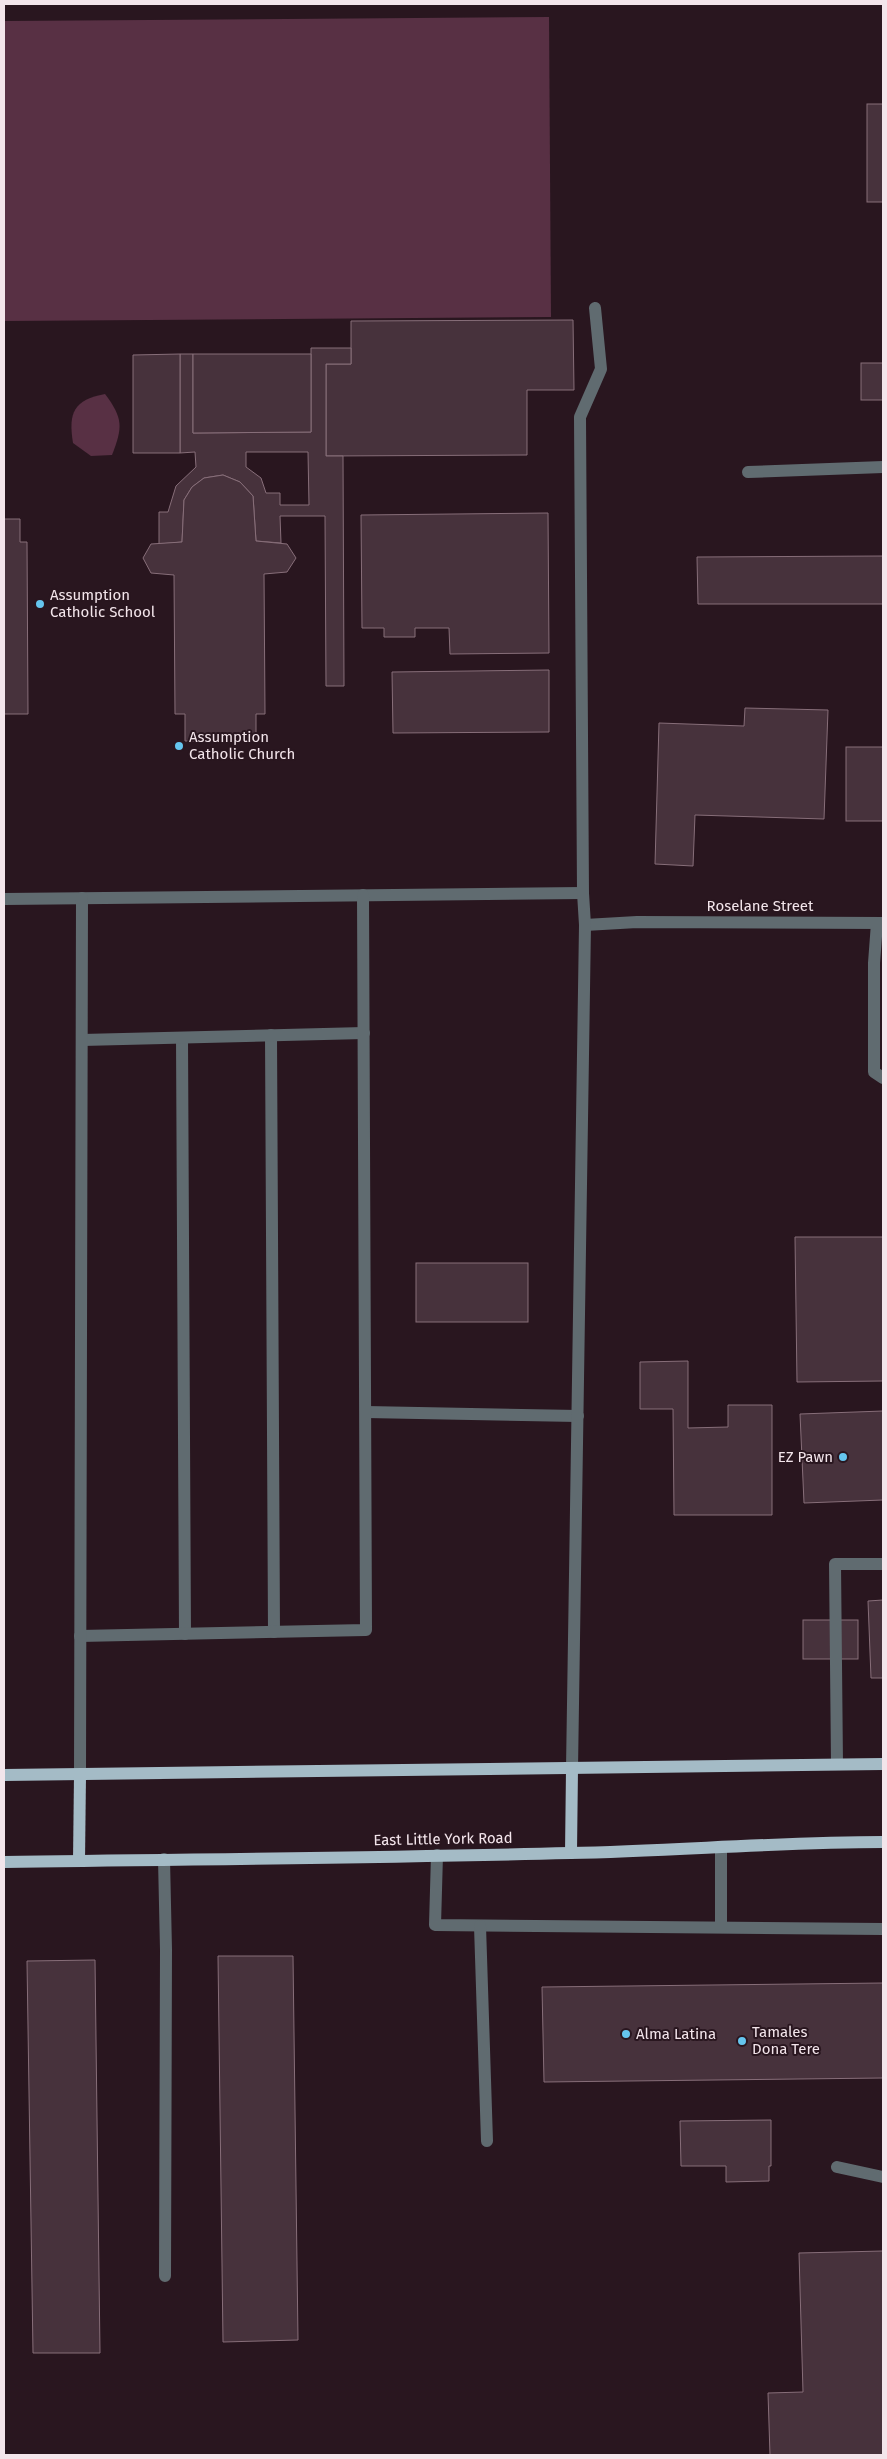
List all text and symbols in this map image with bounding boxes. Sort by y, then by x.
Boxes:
place label: Assumption Catholic School [50,586,156,621]
marker: Assumption Catholic School [34,598,46,610]
place label: Assumption Catholic Church [189,728,295,763]
marker: Assumption Catholic Church [173,740,185,752]
street label: Roselane Street [707,897,814,915]
place label: EZ Pawn [778,1448,833,1466]
marker: EZ Pawn [837,1451,849,1463]
street label: East Little York Road [373,1829,513,1849]
place label: Tamales Dona Tere [752,2023,820,2058]
place label: Alma Latina [636,2025,716,2043]
marker: Alma Latina [620,2028,632,2040]
marker: Tamales Dona Tere [736,2035,748,2047]

